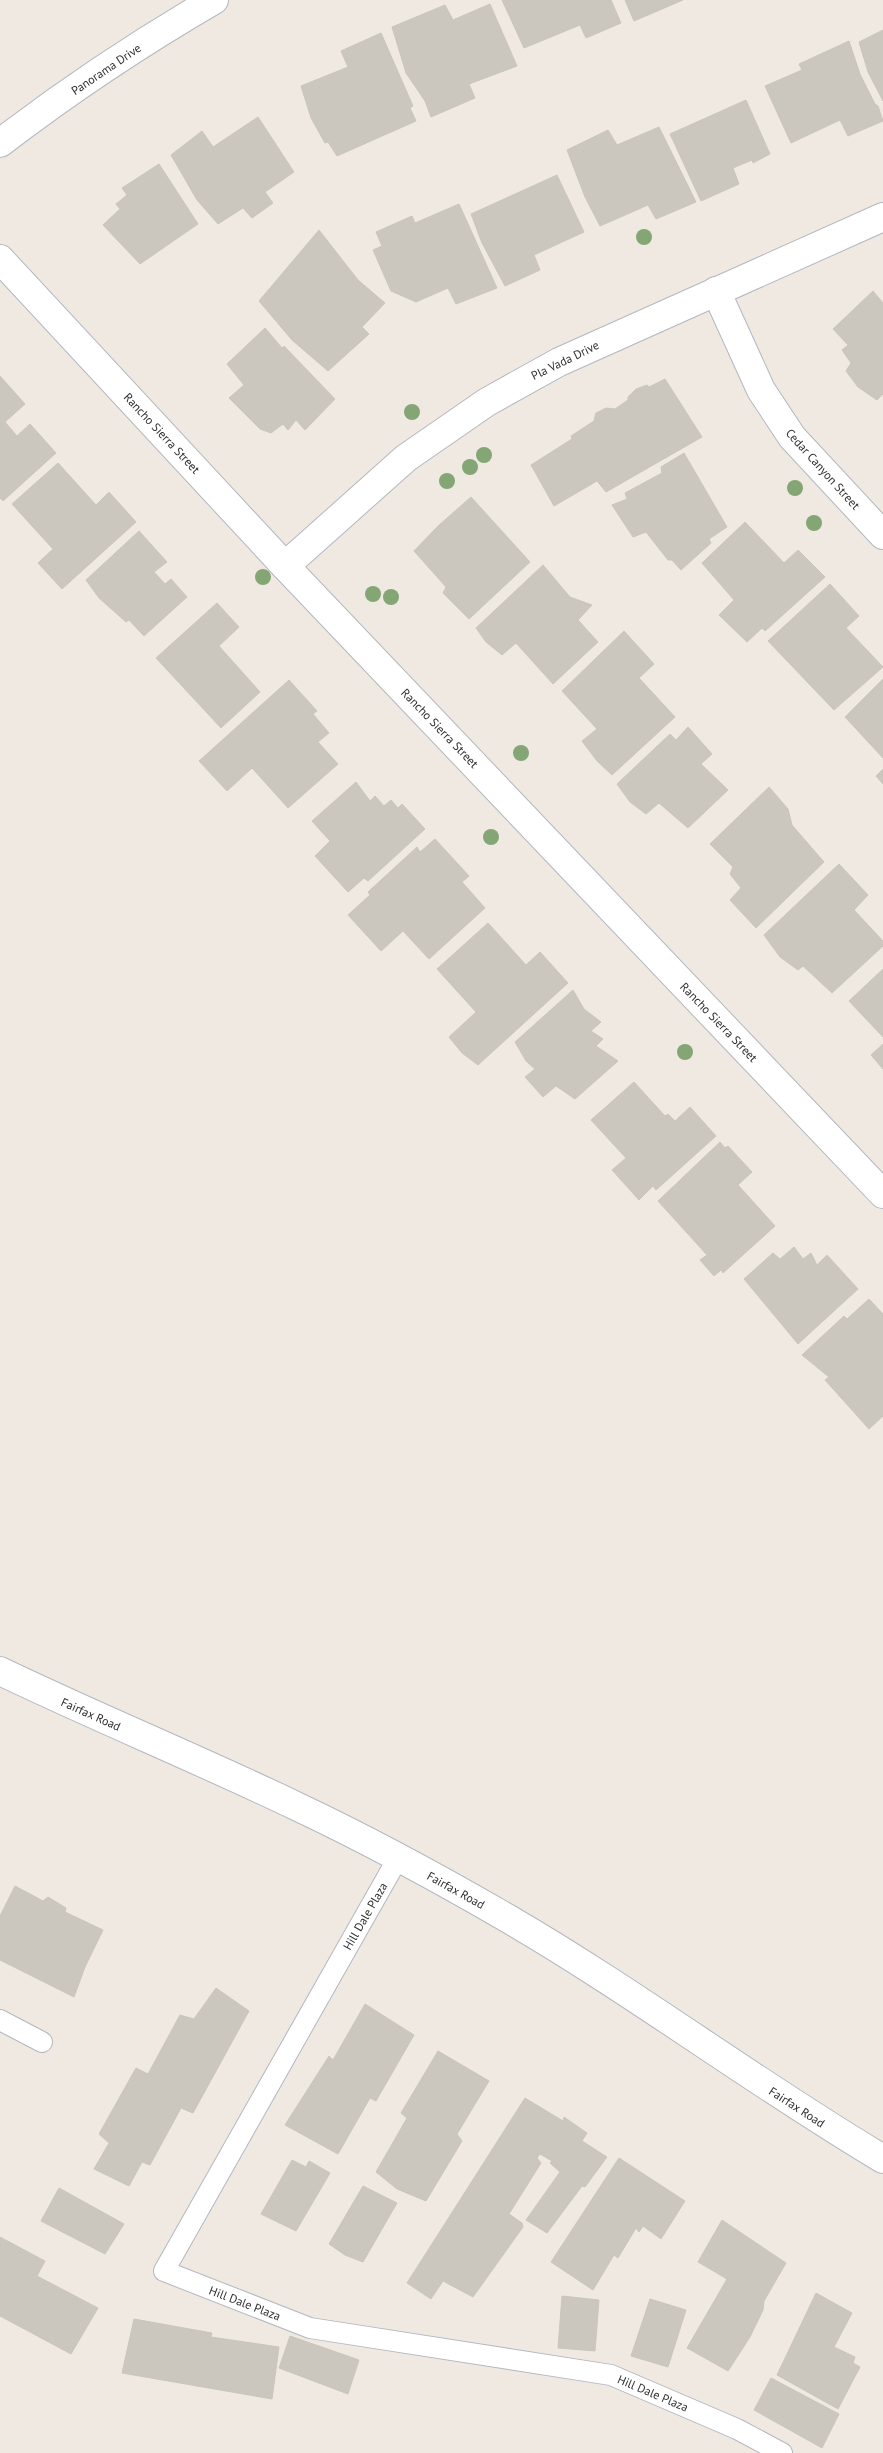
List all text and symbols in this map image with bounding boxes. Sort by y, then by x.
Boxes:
street label: Panorama Drive [68,40,144,98]
street label: Pla Vada Drive [529,337,601,383]
street label: Rancho Sierra Street [121,390,203,476]
street label: Cedar Canyon Street [783,425,863,513]
street label: Rancho Sierra Street [398,685,482,771]
street label: Rancho Sierra Street [677,979,761,1065]
street label: Fairfax Road [59,1694,123,1734]
street label: Fairfax Road [425,1868,487,1912]
street label: Hill Dale Plaza [340,1879,390,1952]
street label: Fairfax Road [766,2083,828,2131]
street label: Hill Dale Plaza [207,2282,283,2324]
street label: Hill Dale Plaza [615,2371,691,2415]

